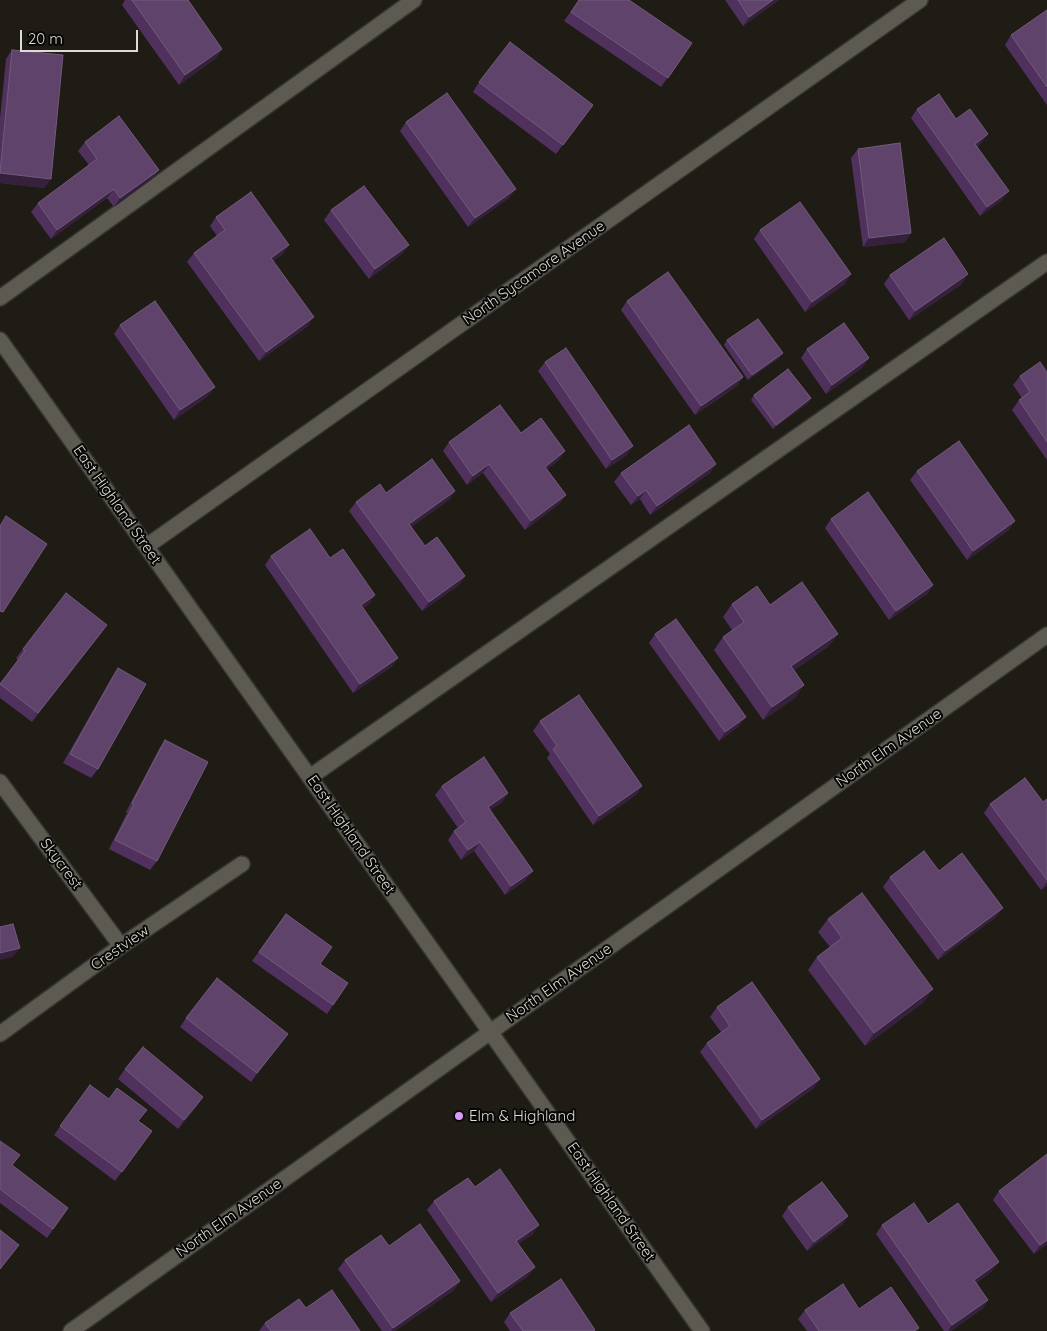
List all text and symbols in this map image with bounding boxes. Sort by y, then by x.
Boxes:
scale bar [22,20,140,52]
text: 20 m [28,29,63,48]
street label: North Sycamore Avenue [460,217,608,329]
street label: East Highland Street [69,442,165,568]
street label: North Elm Avenue [833,705,945,791]
street label: East Highland Street [303,772,399,898]
street label: Skycrest [36,835,86,893]
street label: Crestview [88,921,152,975]
street label: North Elm Avenue [503,940,615,1026]
place label: Elm & Highland [469,1107,575,1125]
marker: Elm & Highland [453,1110,465,1122]
street label: East Highland Street [563,1139,659,1265]
street label: North Elm Avenue [173,1175,285,1261]

